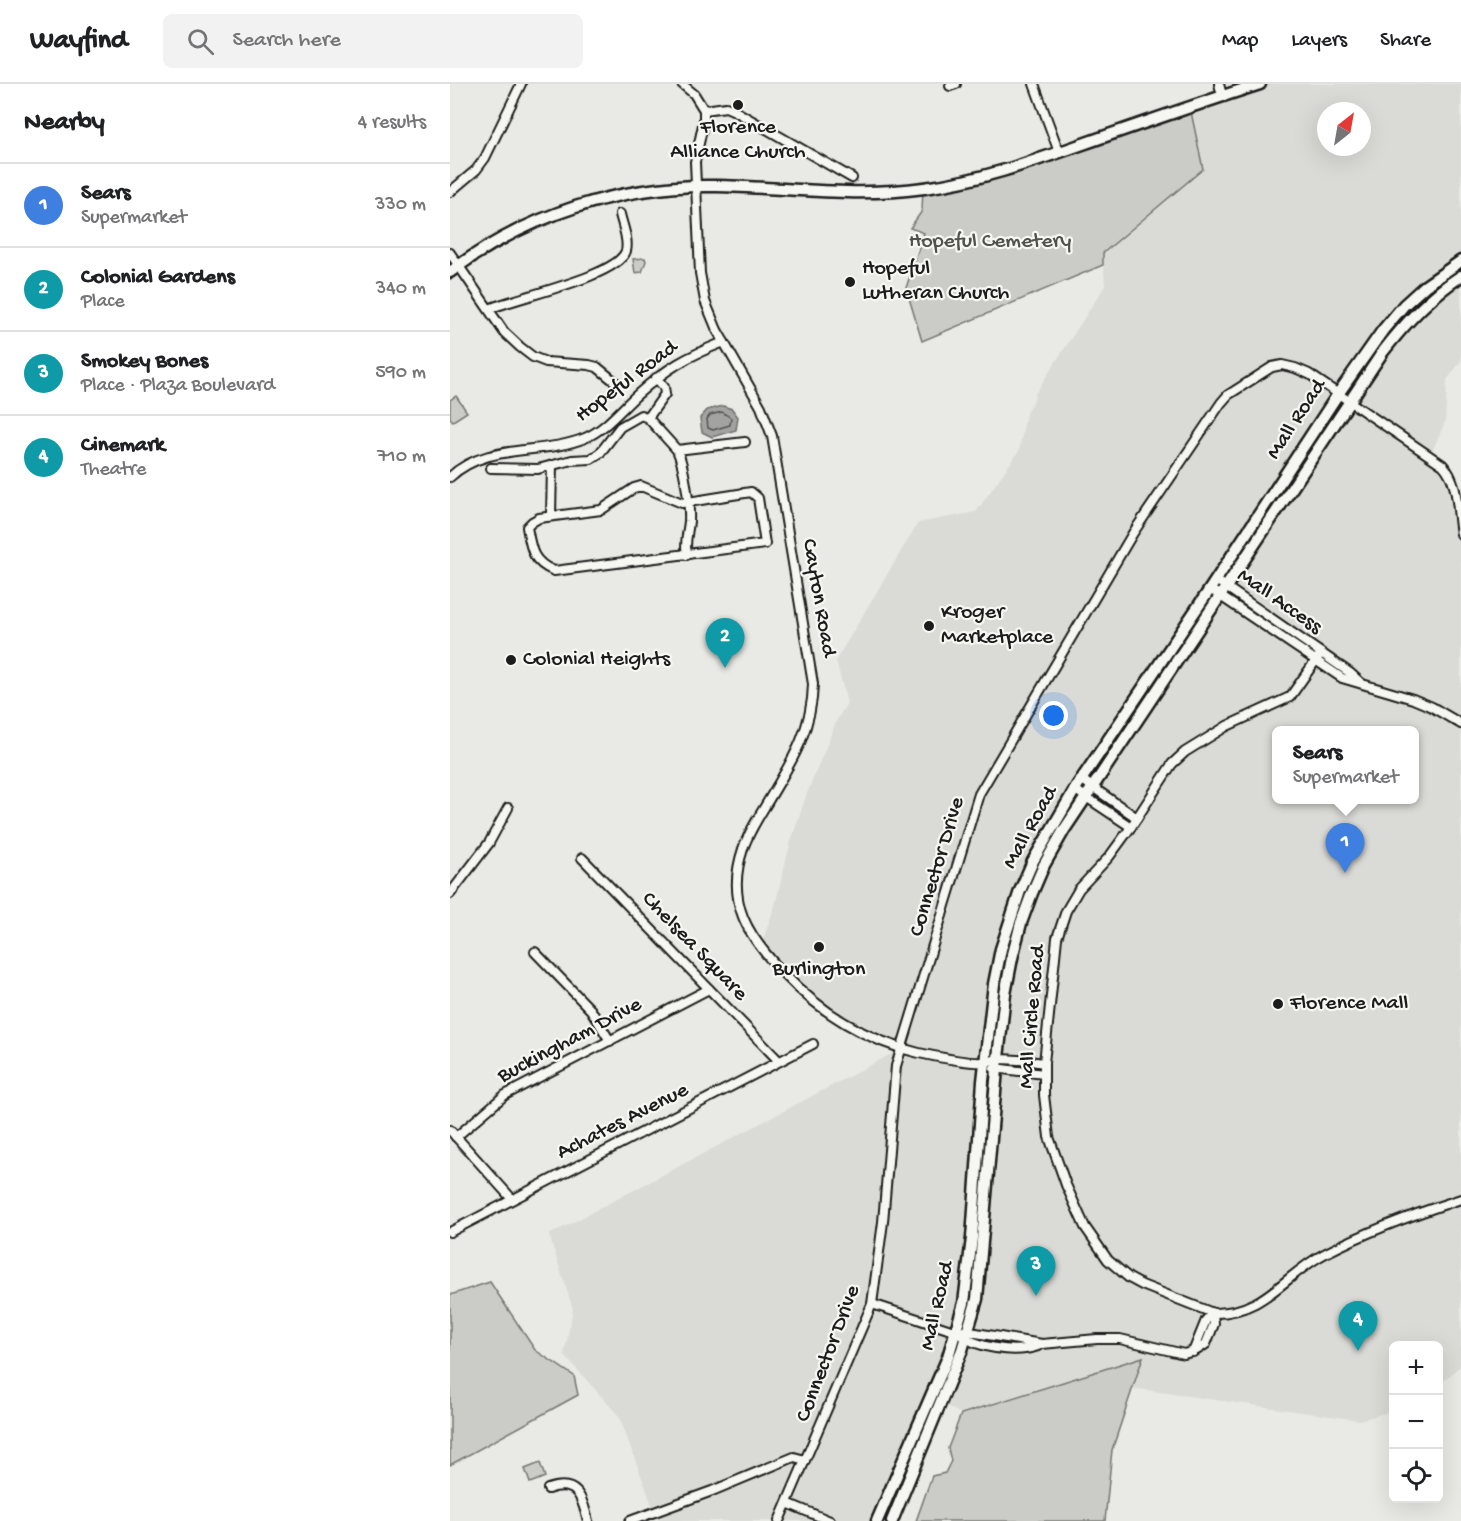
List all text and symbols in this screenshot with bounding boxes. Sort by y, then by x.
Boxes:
search box [163,14,583,68]
text: Wayfind [30,25,127,58]
icon: search [184,25,217,58]
text: Search here [232,28,341,54]
text: Map [1222,29,1258,54]
text: Layers [1291,29,1347,54]
text: Share [1380,29,1431,54]
marker: Florence Alliance Church [731,98,745,112]
north arrow [1317,102,1371,156]
text: Nearby [24,108,105,139]
text: 4 results [358,112,426,135]
place label: Florence Alliance Church [670,115,806,166]
text: Sears [81,181,131,207]
text: 1 [39,194,48,217]
text: 330 m [375,194,426,217]
text: Supermarket [81,207,187,230]
park label: Hopeful Cemetery [909,229,1071,255]
place label: Hopeful Lutheran Church [862,256,1010,307]
text: Colonial Gardens [81,265,235,291]
marker: Hopeful Lutheran Church [843,275,857,289]
text: 2 [39,278,48,301]
text: 340 m [376,278,426,301]
text: Place [81,291,125,314]
street label: Hopeful Road [571,334,685,429]
text: Smokey Bones [81,349,208,375]
text: 3 [38,362,49,385]
text: 590 m [375,362,426,385]
street label: Mall Road [1261,373,1334,465]
text: Place · Plaza Boulevard [81,375,275,398]
text: Cinemark [81,433,165,459]
text: 4 [39,446,48,469]
text: 710 m [377,446,426,469]
text: Theatre [81,459,146,482]
street label: Cayton Road [795,537,842,661]
street label: Mall Access [1231,563,1327,641]
place label: Kroger Marketplace [941,600,1054,651]
pin: 2 [706,618,744,668]
marker: Kroger Marketplace [922,619,936,633]
place label: Colonial Heights [523,647,671,673]
marker: Colonial Heights [504,653,518,667]
your location [1039,701,1068,730]
popup [1272,726,1419,804]
text: Sears [1293,741,1342,767]
text: Supermarket [1293,767,1398,790]
street label: Mall Road [998,780,1065,874]
street label: Connector Drive [904,794,972,940]
pin: 1 [1326,824,1364,873]
street label: Chelsea Square [635,887,753,1008]
marker: Burlington [812,940,826,954]
street label: Mall Circle Road [1014,942,1052,1090]
place label: Burlington [772,957,866,983]
place label: Florence Mall [1289,991,1408,1017]
street label: Buckingham Drive [493,992,647,1090]
marker: Florence Mall [1271,997,1285,1011]
street label: Achates Avenue [553,1077,694,1166]
pin: 3 [1016,1246,1056,1296]
street label: Mall Road [915,1257,961,1353]
street label: Connector Drive [791,1281,867,1426]
pin: 4 [1338,1302,1378,1351]
map controls [1389,1341,1443,1503]
button: + [1389,1341,1443,1395]
button: − [1389,1395,1443,1449]
button: locate [1389,1449,1443,1503]

